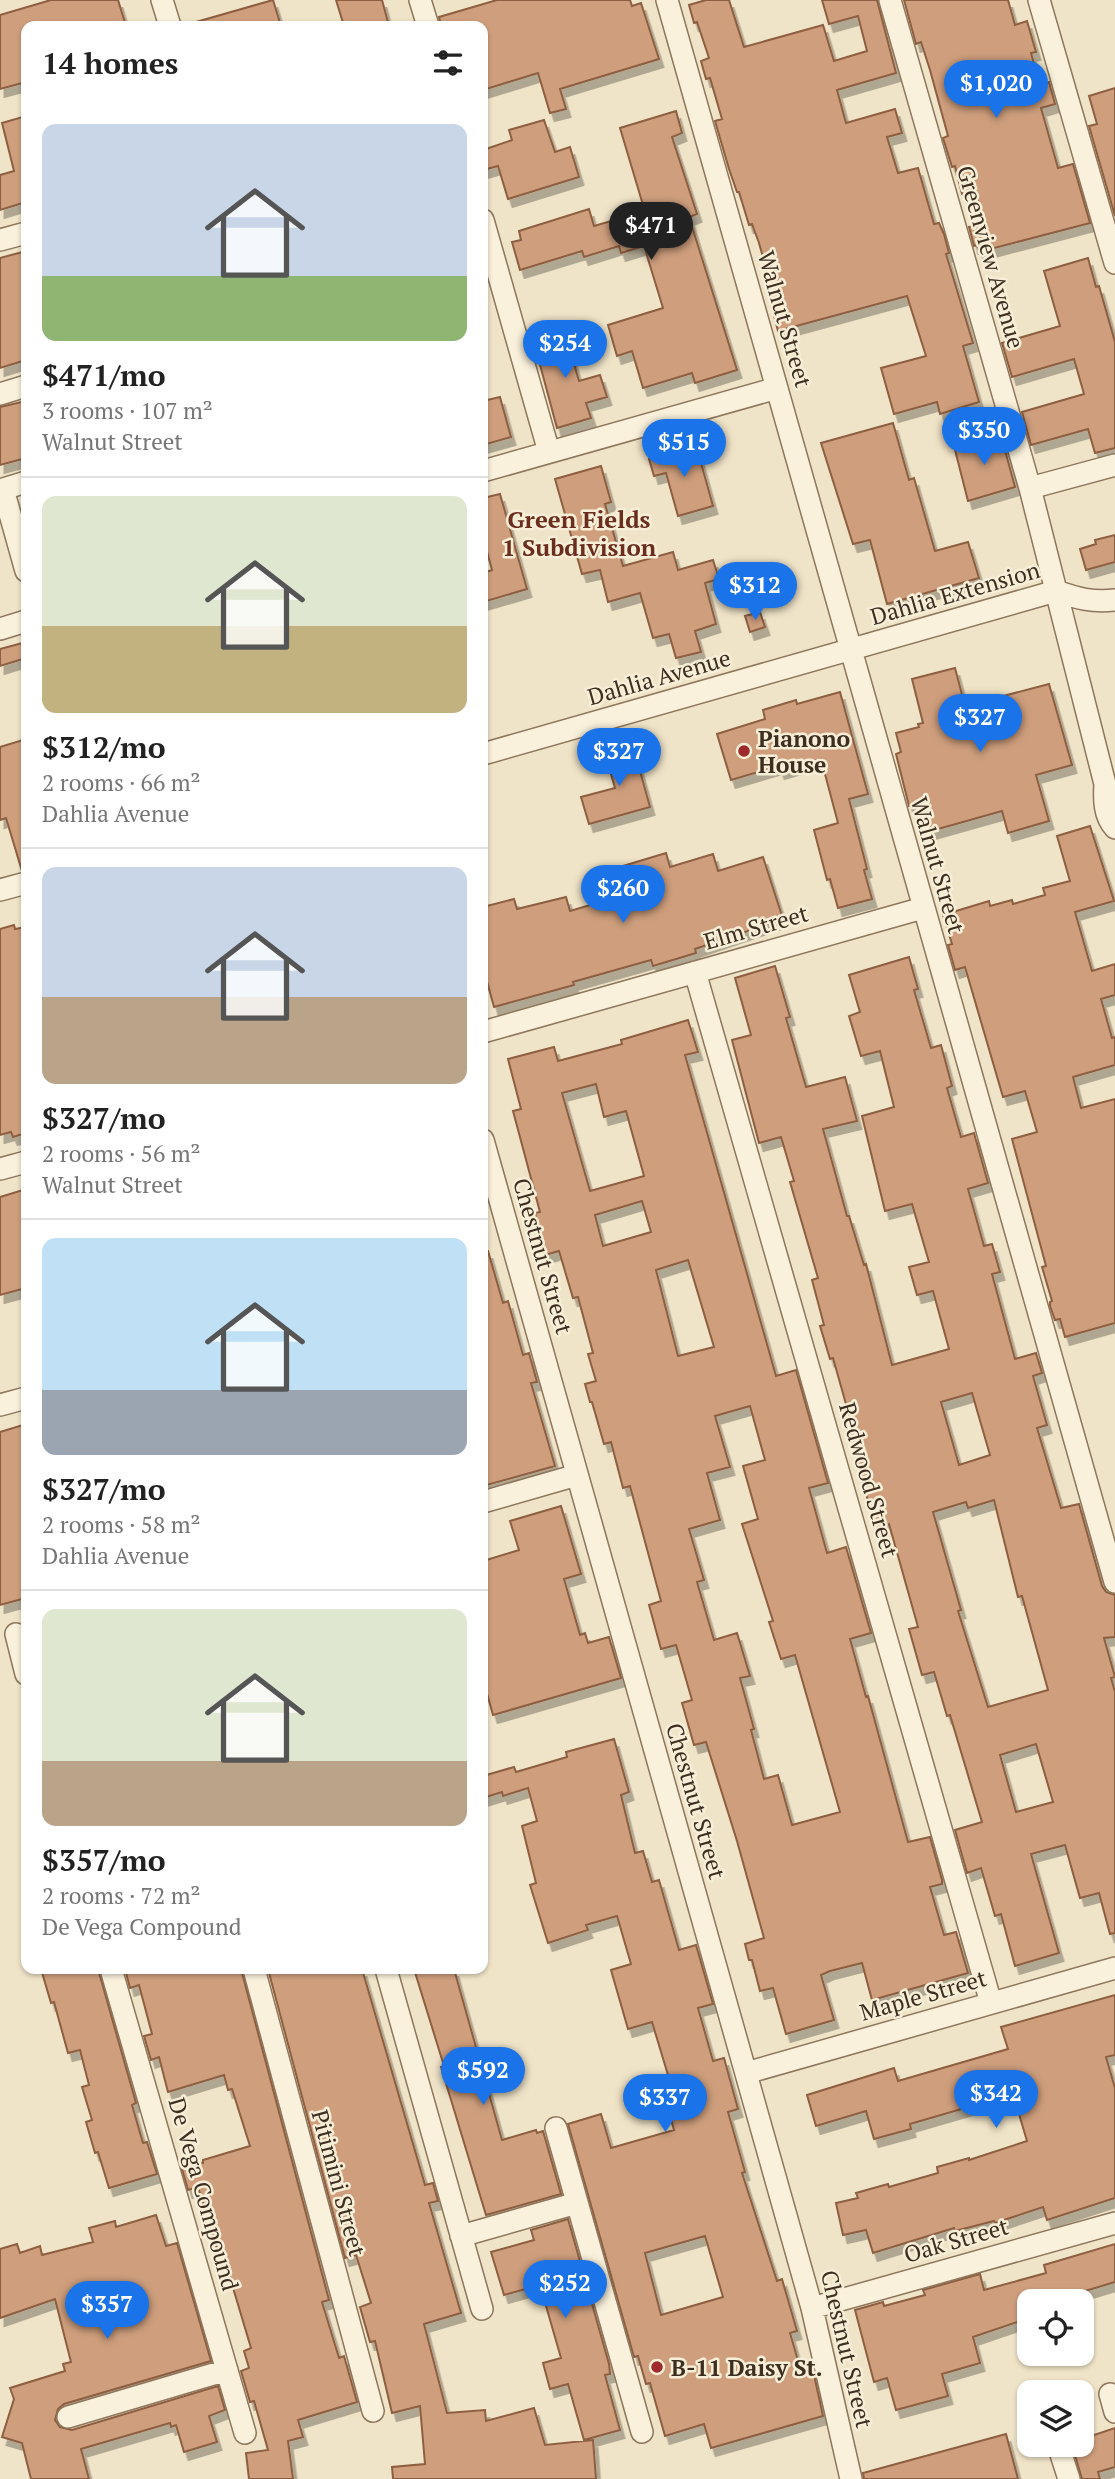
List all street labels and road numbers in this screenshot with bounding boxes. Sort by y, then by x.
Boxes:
street label: Greenview Avenue [950,162,1032,352]
street label: Walnut Street [751,247,819,391]
street label: Dahlia Extension [867,554,1044,632]
street label: Dahlia Avenue [584,642,734,712]
street label: Walnut Street [904,793,972,937]
street label: Elm Street [700,897,812,957]
street label: Chestnut Street [506,1174,580,1338]
street label: Redwood Street [832,1399,906,1562]
street label: Chestnut Street [659,1719,733,1883]
street label: Maple Street [856,1962,990,2028]
street label: De Vega Compound [162,2094,246,2294]
street label: Pitimini Street [305,2106,374,2260]
street label: Oak Street [900,2210,1012,2270]
street label: Chestnut Street [814,2267,880,2431]

